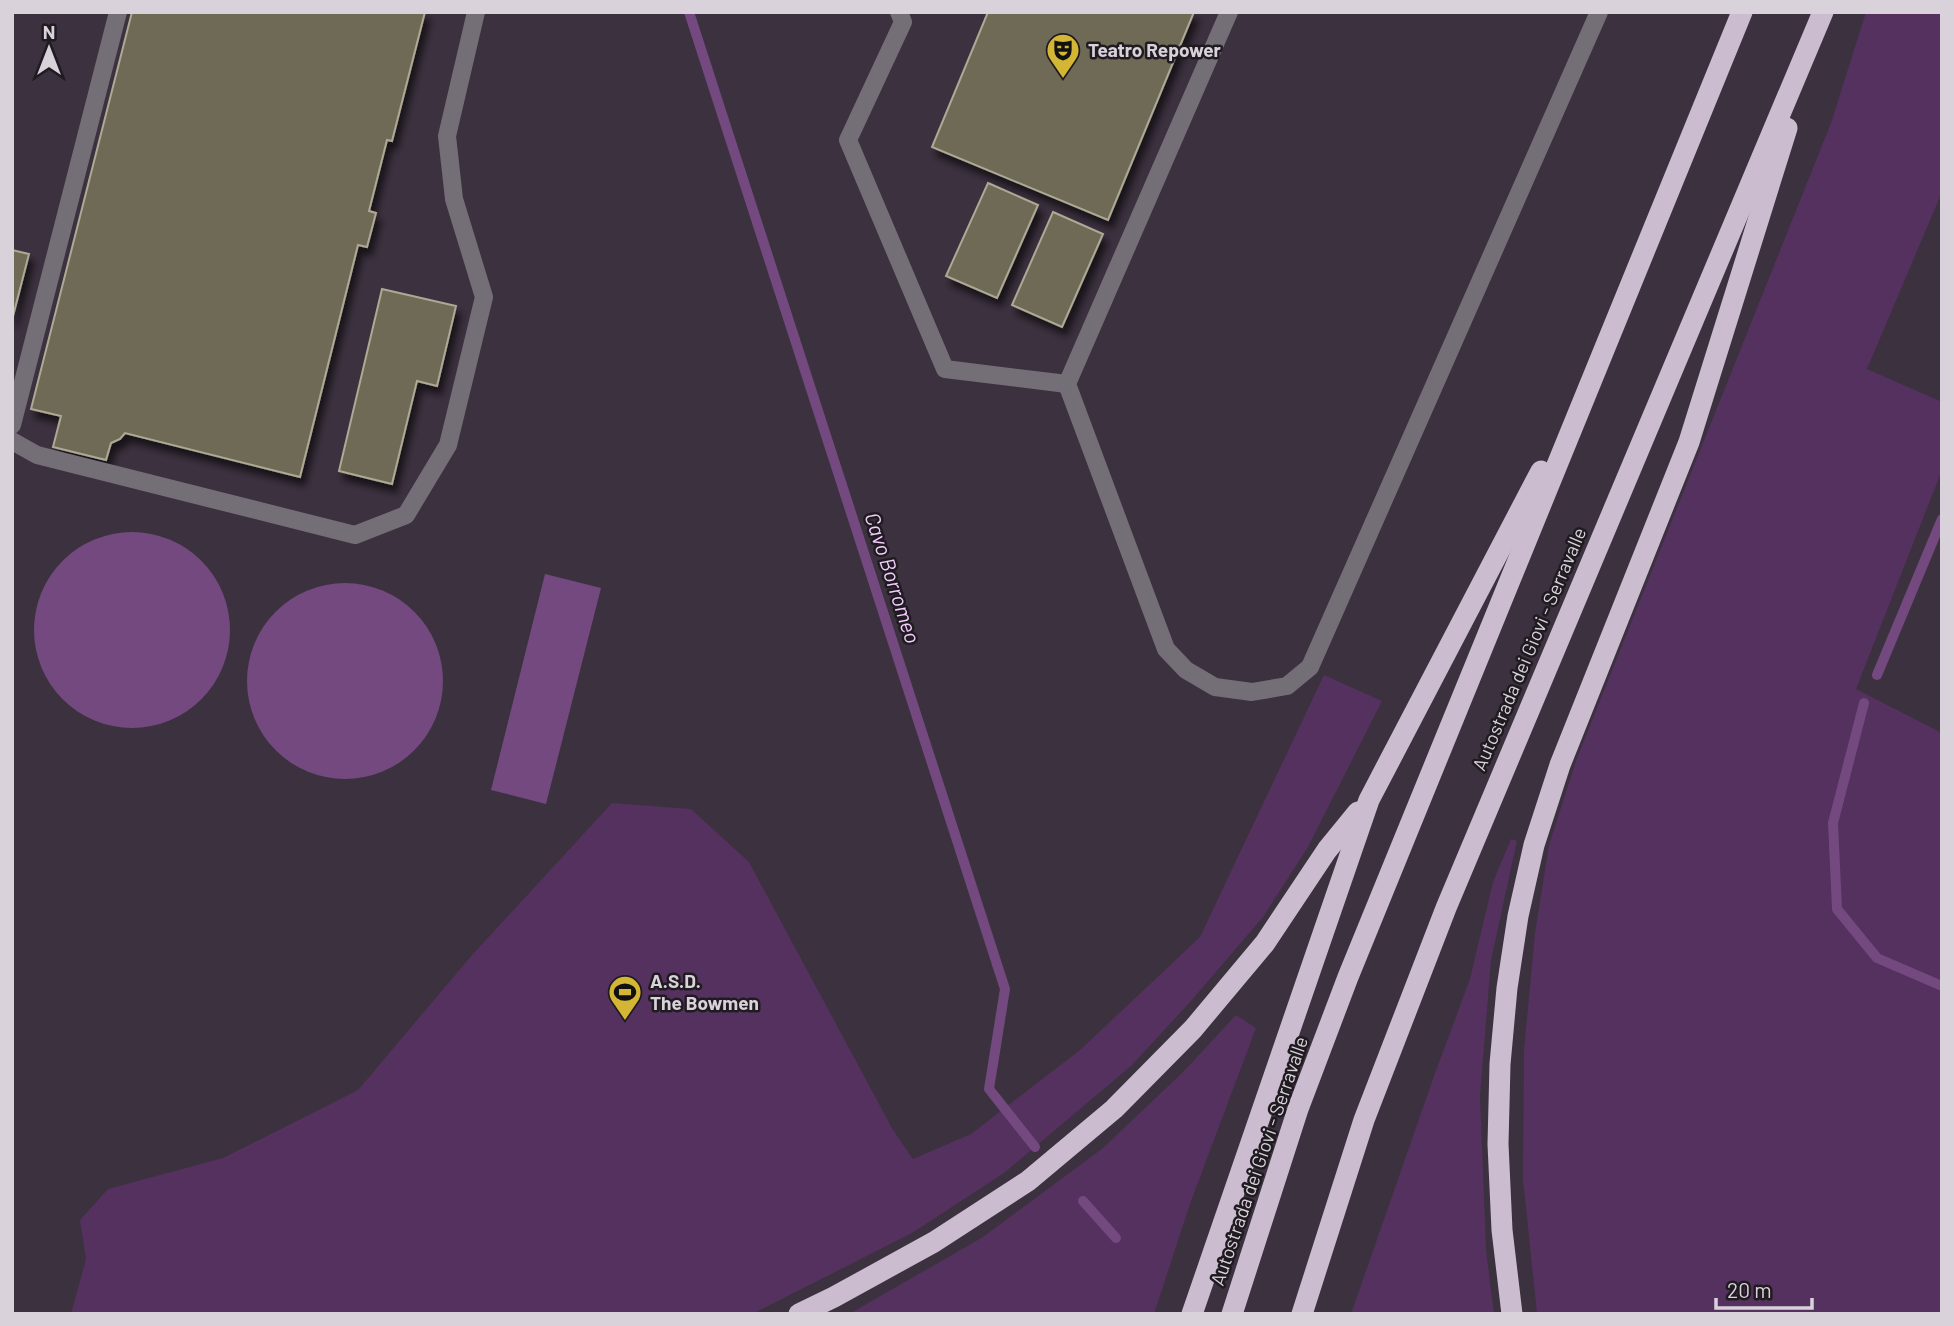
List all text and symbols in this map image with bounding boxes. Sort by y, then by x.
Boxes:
north arrow [14,14,84,84]
text: N [43,20,55,43]
theatre icon: Teatro Repower [1044,31,1082,80]
place label: Teatro Repower [1088,38,1222,61]
water label: Cavo Borromeo [861,509,926,646]
street label: Autostrada dei Giovi - Serravalle [1467,524,1590,774]
place label: A.S.D. The Bowmen [650,969,759,1014]
sports icon: A.S.D. The Bowmen [606,973,644,1022]
street label: Autostrada dei Giovi - Serravalle [1205,1033,1312,1288]
scale bar [1716,1266,1812,1310]
text: 20 m [1727,1277,1772,1302]

